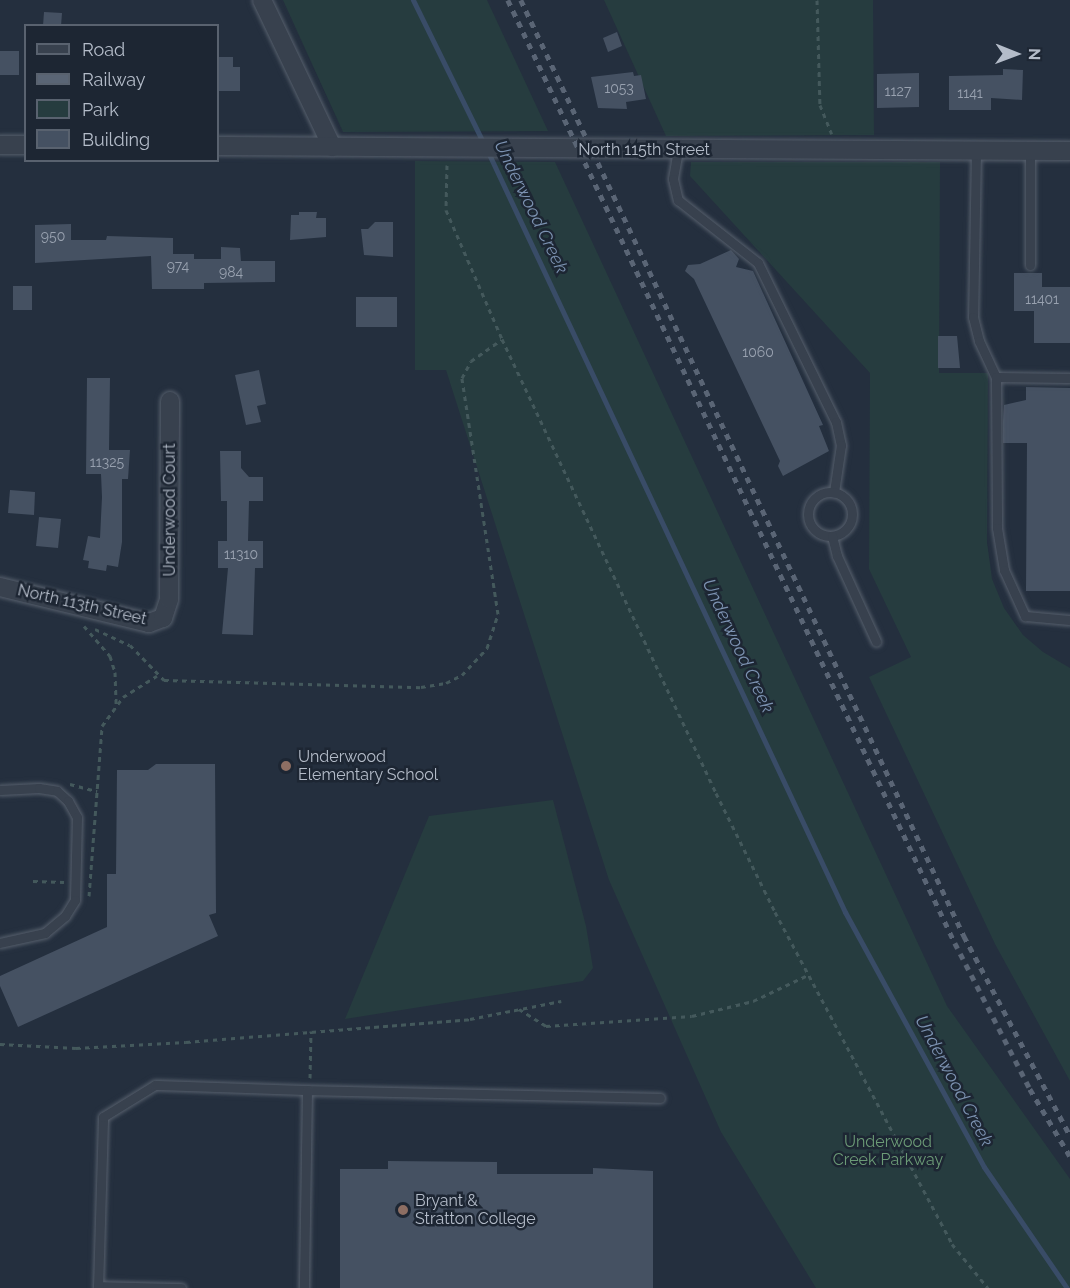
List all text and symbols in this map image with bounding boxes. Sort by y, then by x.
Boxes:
legend [24,24,219,162]
north arrow [986,24,1046,84]
text: Road [82,39,125,60]
text: N [1025,48,1044,61]
text: Railway [82,69,146,90]
house number: 1053 [604,80,634,96]
house number: 1127 [885,83,911,99]
house number: 1141 [957,85,983,101]
text: Park [82,99,119,120]
text: Building [82,129,150,150]
water label: Underwood Creek [489,137,573,277]
street label: North 115th Street [578,140,710,160]
house number: 950 [41,228,65,244]
house number: 974 [167,258,189,274]
house number: 984 [219,264,243,280]
house number: 11401 [1025,291,1059,307]
house number: 1060 [742,344,774,360]
street label: Underwood Court [160,443,180,577]
house number: 11325 [90,454,124,470]
house number: 11310 [224,546,258,562]
water label: Underwood Creek [697,576,779,716]
street label: North 113th Street [16,581,148,629]
place label: Underwood Elementary School [298,747,438,785]
marker: Underwood Elementary School [279,759,293,773]
water label: Underwood Creek [910,1012,998,1150]
park label: Underwood Creek Parkway [833,1132,943,1170]
place label: Bryant & Stratton College [415,1191,536,1229]
marker: Bryant & Stratton College [396,1203,410,1217]

